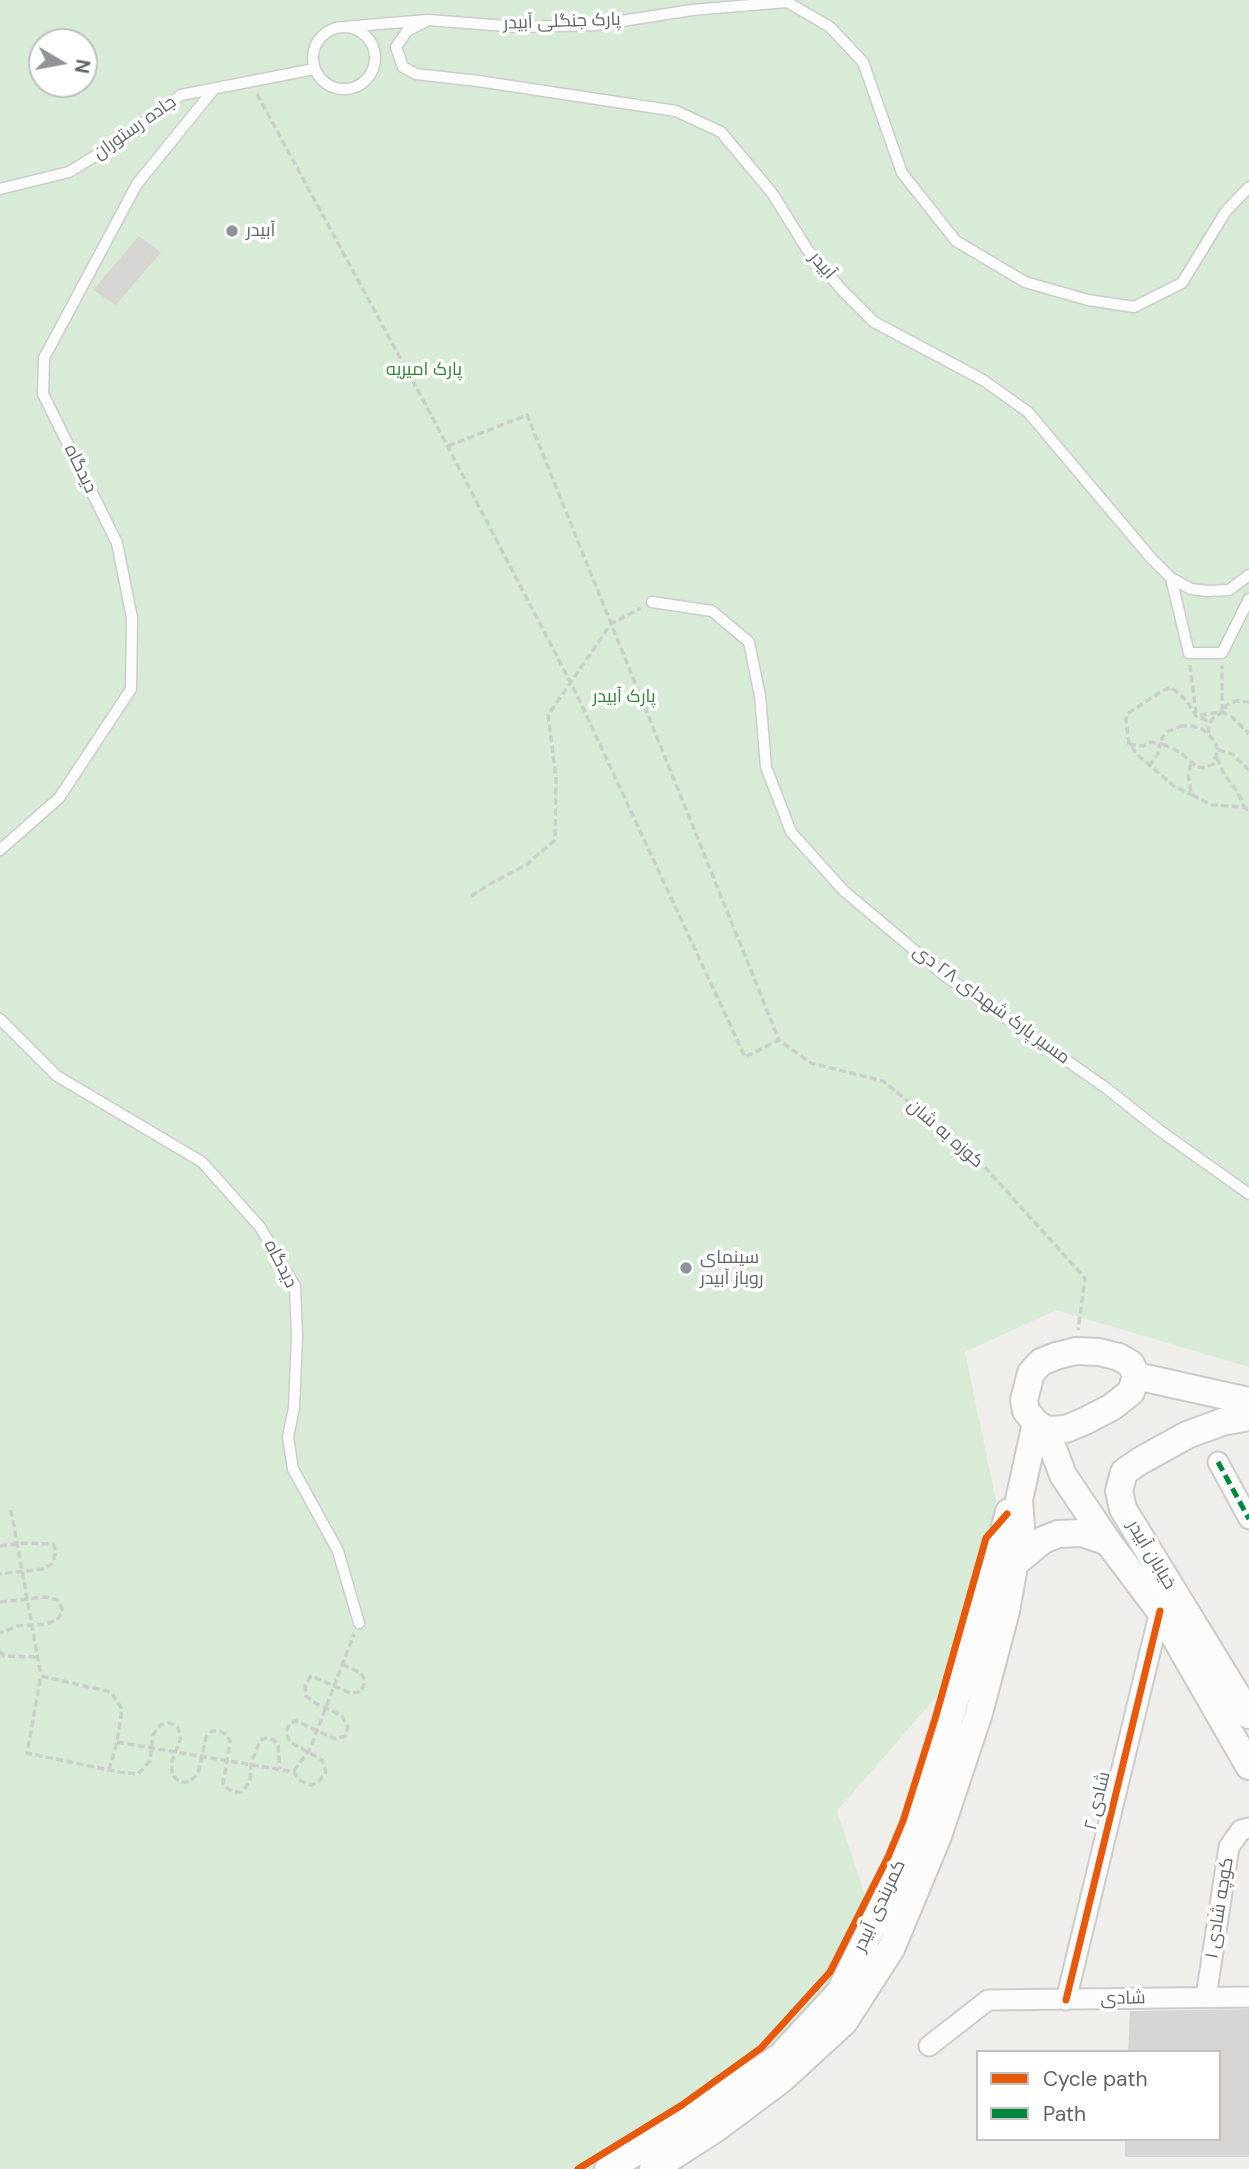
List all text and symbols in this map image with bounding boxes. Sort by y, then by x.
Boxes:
street label: پارک جنگلی آبیدر [503,9,621,35]
north arrow [28,28,98,98]
text: N [69,57,96,75]
street label: جاده رستوران [89,92,181,164]
place label: آبیدر [246,220,275,242]
marker: آبیدر [224,223,240,239]
street label: آبیدر [804,248,840,284]
park label: پارک امیریه [386,359,462,381]
street label: دیدگاه [59,441,101,497]
park label: پارک آبیدر [592,686,656,708]
street label: مسیر پارک شهدای ۲۸ دی [908,941,1074,1069]
street label: کوزه به شان [902,1095,988,1173]
street label: دیدگاه [259,1236,301,1292]
place label: سینمای روباز آبیدر [700,1247,763,1290]
marker: سینمای روباز آبیدر [678,1260,694,1276]
street label: خیابان آبیدر [1122,1517,1180,1593]
street label: شادی ۲ [1080,1770,1116,1832]
street label: کوچه شادی ۱ [1201,1856,1239,1960]
street label: کمربندی آبیدر [849,1857,911,1955]
street label: شادی [1100,1988,1146,2010]
legend [976,2050,1221,2141]
text: Cycle path [1043,2065,1148,2093]
text: Path [1043,2100,1086,2128]

